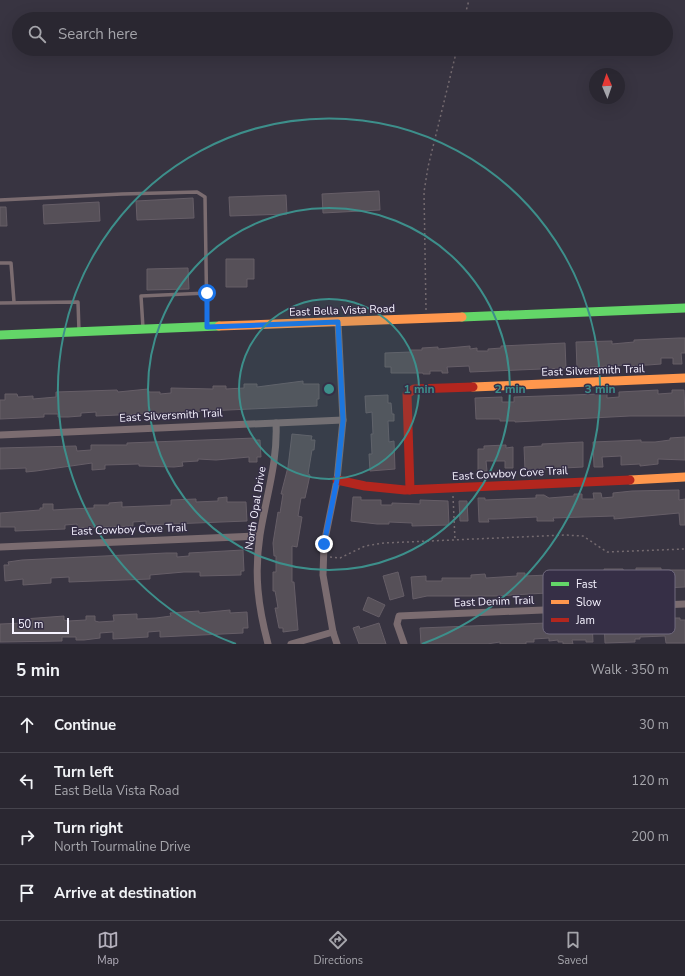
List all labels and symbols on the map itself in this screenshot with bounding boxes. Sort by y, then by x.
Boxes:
north arrow [589,68,625,104]
route start [198,284,216,302]
street label: East Bella Vista Road [289,301,395,320]
street label: East Silversmith Trail [541,361,646,380]
text: 1 min [403,381,435,397]
text: 2 min [494,381,526,397]
text: 3 min [584,381,616,397]
centre of rings [322,382,336,396]
street label: East Silversmith Trail [119,405,224,426]
street label: East Cowboy Cove Trail [452,463,569,484]
street label: North Opal Drive [241,465,270,551]
street label: East Cowboy Cove Trail [71,520,188,539]
route end [315,535,333,553]
legend [543,570,675,634]
text: Fast [576,577,597,592]
street label: East Denim Trail [454,593,535,610]
text: Slow [576,595,601,610]
text: Jam [575,613,595,628]
scale bar [12,616,69,635]

